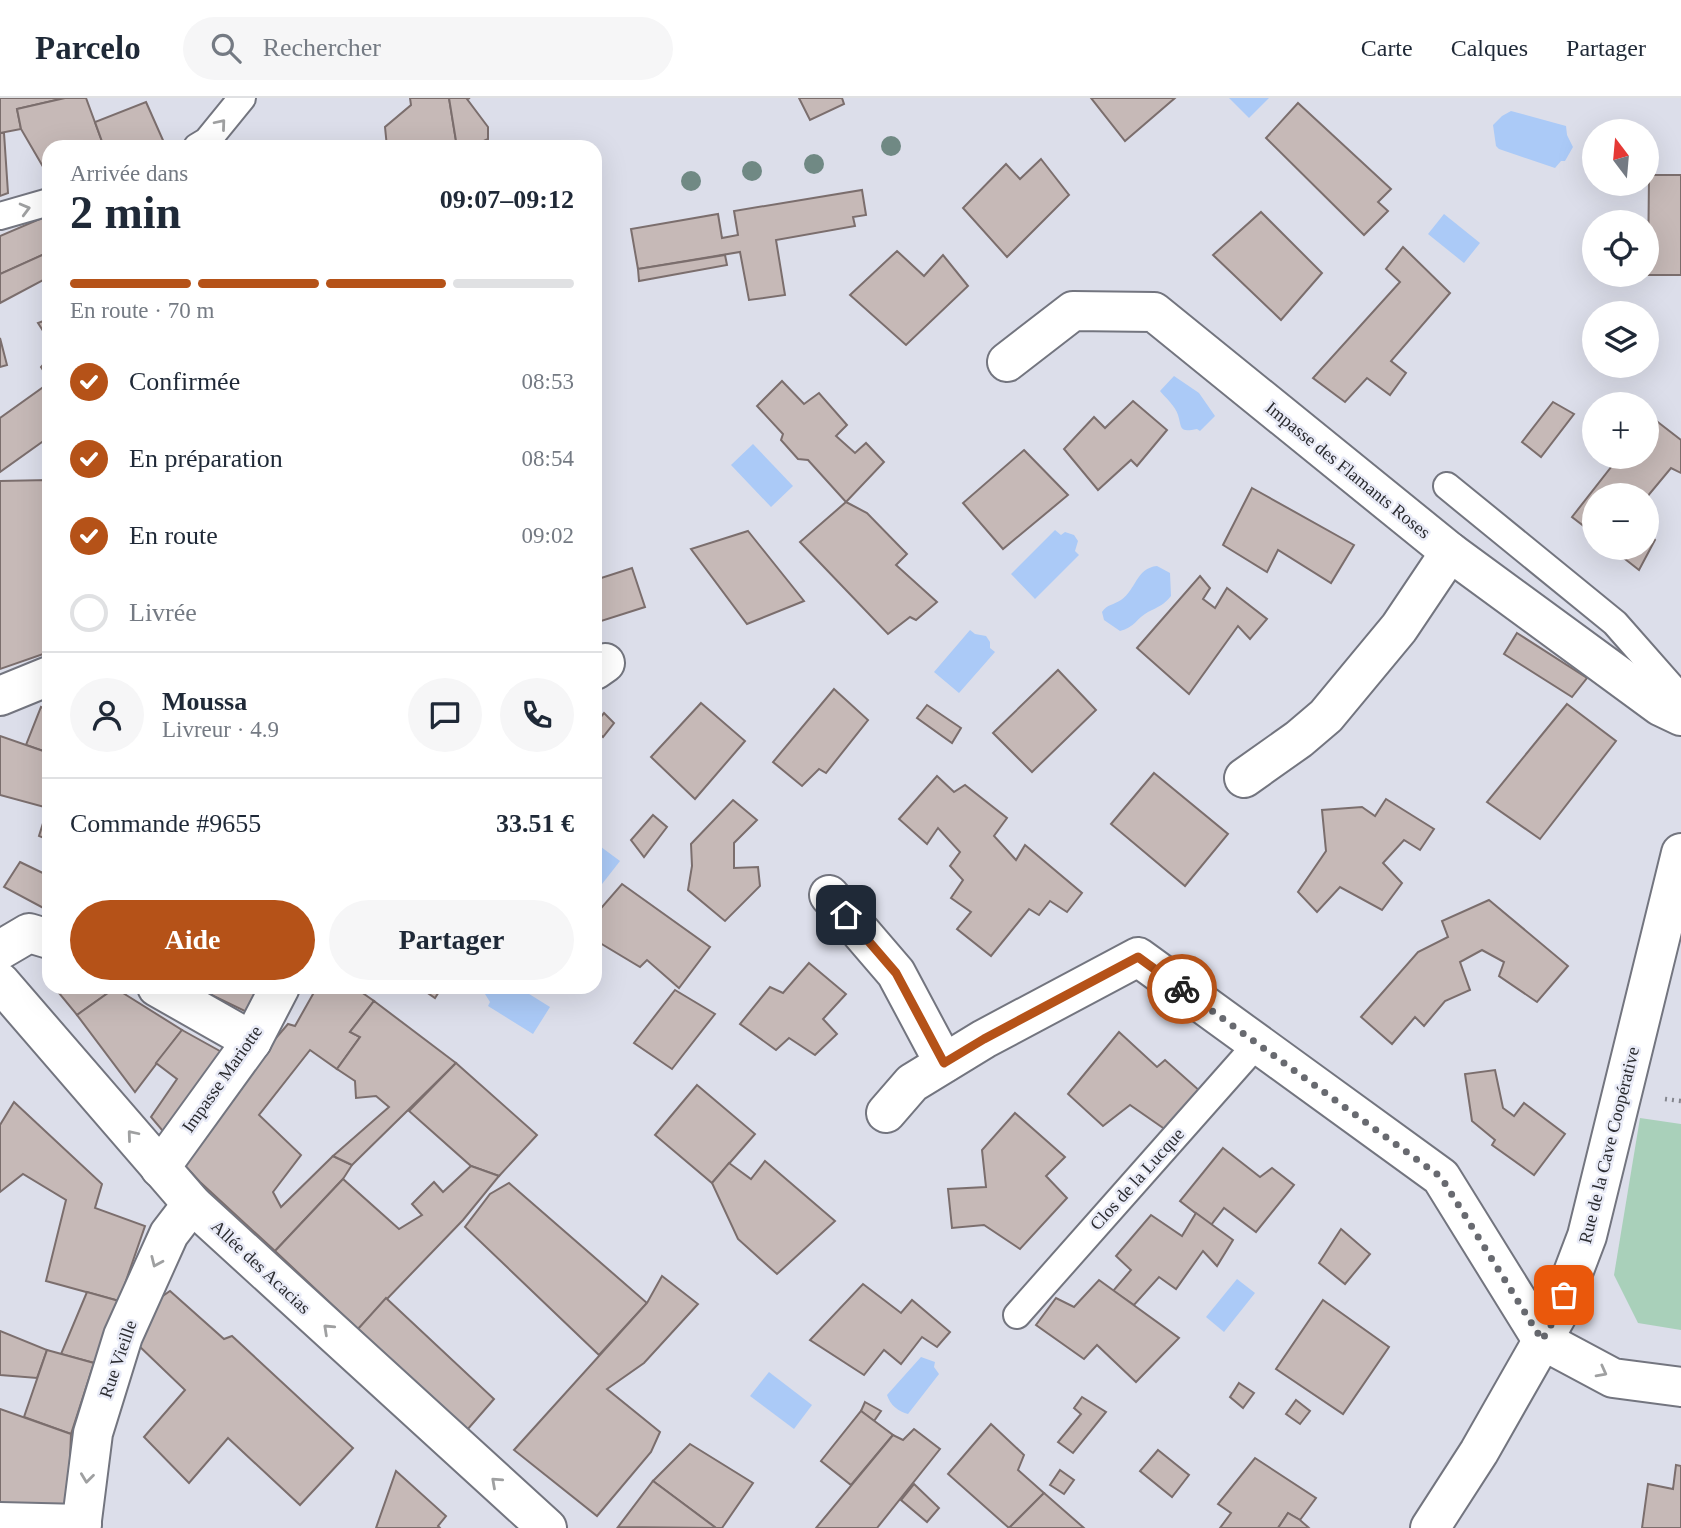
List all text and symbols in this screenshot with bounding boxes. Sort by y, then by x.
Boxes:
search box [183,17,673,80]
icon: search [207,29,245,67]
text: Parcelo [35,30,141,66]
text: Rechercher [263,33,381,62]
text: Carte [1361,35,1413,61]
text: Calques [1451,35,1528,61]
text: Partager [1566,35,1646,61]
one-way arrow [213,119,225,132]
north arrow [1582,119,1659,196]
map controls [1582,119,1659,560]
text: Arrivée dans [70,161,188,186]
text: 09:07–09:12 [440,185,574,214]
text: 2 min [70,187,181,238]
one-way arrow [18,203,30,217]
button: locate [1582,210,1659,287]
text: En route · 70 m [70,298,214,323]
button: layers [1582,301,1659,378]
icon: check [70,363,108,401]
text: Confirmée [129,367,240,396]
text: 08:53 [522,369,574,394]
button: + [1582,392,1659,469]
street label: Impasse des Flamants Roses [1262,398,1434,542]
icon: check [70,440,108,478]
text: En préparation [129,444,283,473]
text: 08:54 [522,446,574,471]
button: − [1582,483,1659,560]
icon: check [70,517,108,555]
text: En route [129,521,218,550]
text: 09:02 [522,523,574,548]
text: Livrée [129,598,197,627]
button: person [70,678,144,752]
button: chat [408,678,482,752]
button: phone [500,678,574,752]
text: Moussa [162,687,247,716]
text: Livreur · 4.9 [162,717,279,742]
text: Commande #9655 [70,809,261,838]
text: 33.51 € [496,809,574,838]
pin [816,885,876,945]
icon: home [827,896,865,934]
button: Aide [70,900,315,980]
button: Partager [329,900,574,980]
courier [1147,954,1217,1024]
icon: bike [1163,970,1201,1008]
street label: Impasse Mariotte [178,1022,266,1136]
street label: Rue de la Cave Coopérative [1575,1045,1643,1245]
street label: Clos de la Lucque [1086,1124,1188,1234]
one-way arrow [128,1130,140,1143]
street label: Allée des Acacias [207,1216,315,1318]
one-way arrow [151,1255,165,1267]
pin [1534,1265,1594,1325]
icon: bag [1545,1276,1583,1314]
street label: Rue Vieille [95,1317,141,1401]
one-way arrow [323,1325,336,1337]
one-way arrow [1595,1364,1607,1377]
one-way arrow [80,1472,95,1483]
one-way arrow [491,1478,504,1491]

